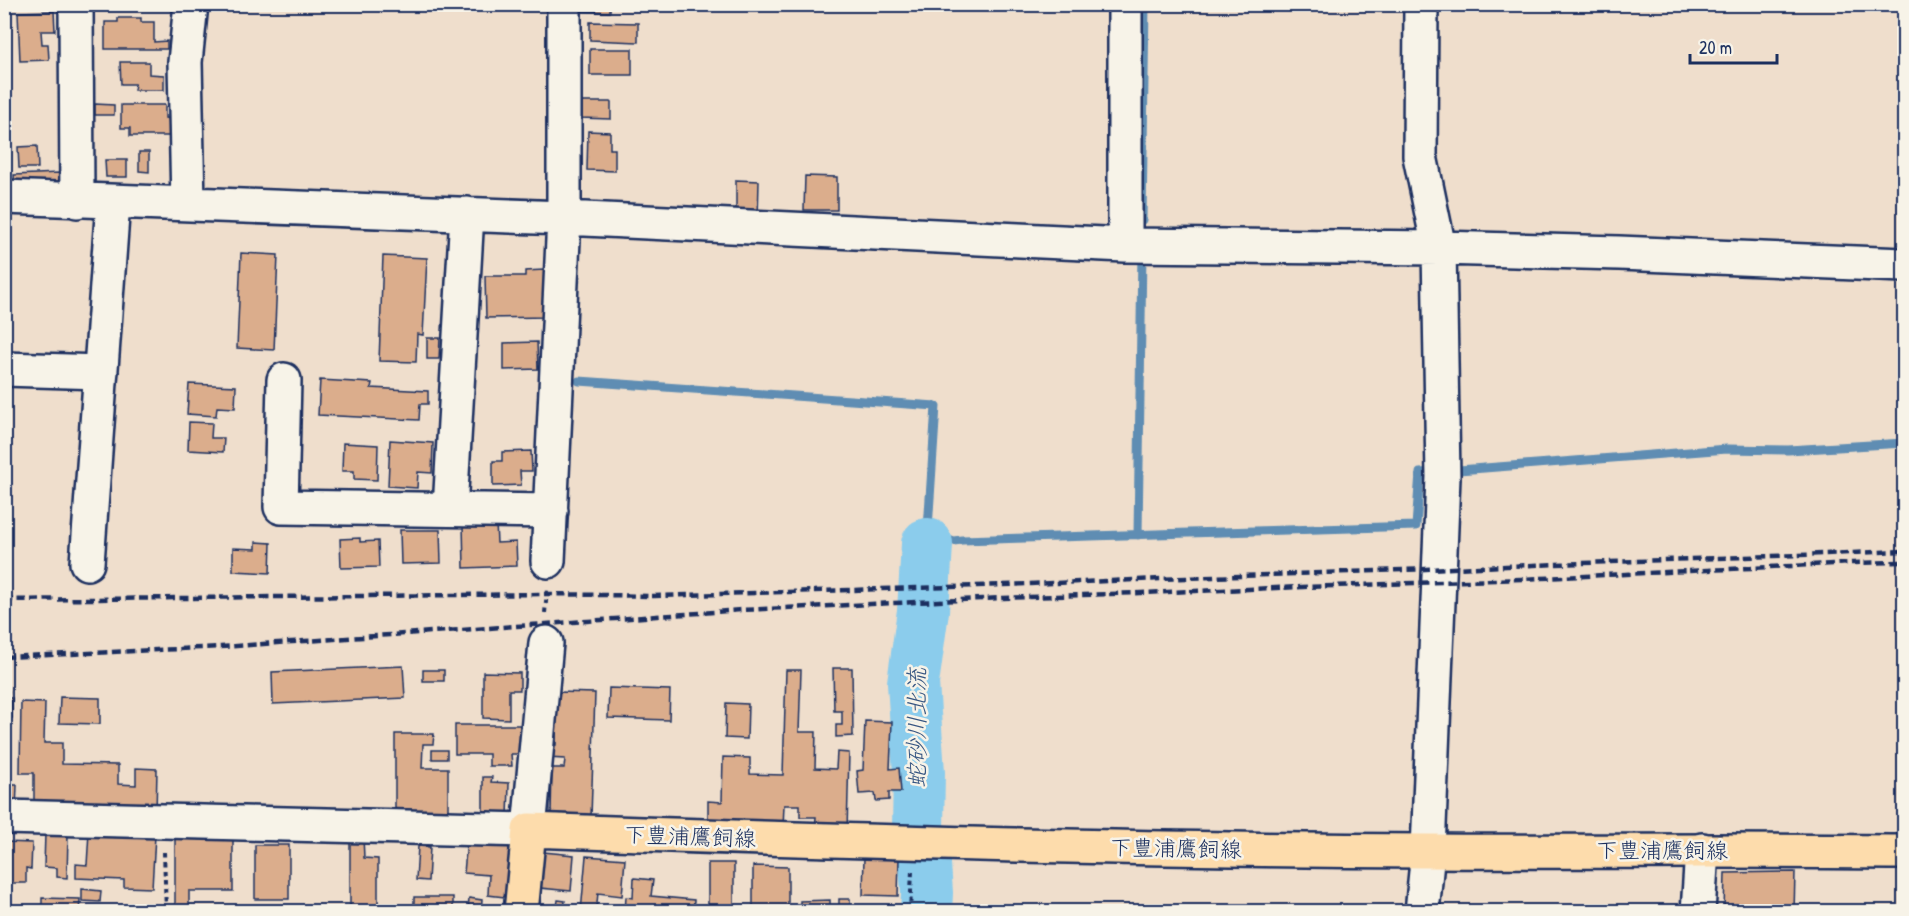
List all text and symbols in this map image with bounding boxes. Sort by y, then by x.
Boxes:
scale bar [1690,27,1777,65]
text: 20 m [1699,35,1732,60]
water label: 蛇砂川北流 [900,666,932,788]
street label: 下豊浦鷹飼線 [624,819,756,853]
street label: 下豊浦鷹飼線 [1110,832,1242,864]
street label: 下豊浦鷹飼線 [1596,835,1728,865]

